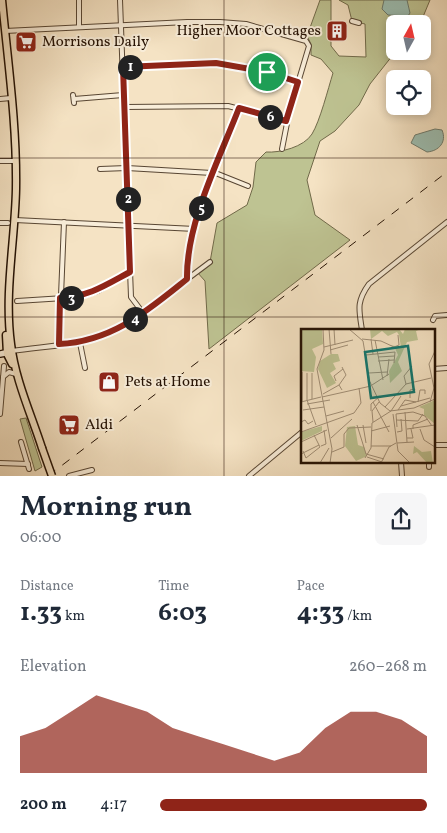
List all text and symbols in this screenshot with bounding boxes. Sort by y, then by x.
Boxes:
north arrow [386,15,431,60]
map controls [386,15,431,115]
building icon: Higher Moor Cottages [325,19,349,43]
place label: Higher Moor Cottages [176,21,321,42]
supermarket icon: Morrisons Daily [14,30,38,54]
place label: Morrisons Daily [42,32,149,53]
pin [246,51,288,93]
pin: 1 [118,54,142,80]
text: 1 [128,58,133,77]
icon: arrive [253,58,281,86]
button: locate [386,70,431,115]
pin: 6 [258,104,282,130]
text: 6 [267,108,274,127]
pin: 2 [116,186,140,212]
text: 2 [125,190,132,209]
pin: 5 [188,196,214,220]
text: 5 [198,199,205,218]
pin: 3 [58,286,84,310]
text: 3 [68,289,75,308]
pin: 4 [122,306,148,332]
text: 4 [131,310,140,329]
inset map [301,329,434,463]
shop icon: Pets at Home [97,370,121,394]
place label: Pets at Home [125,372,210,393]
supermarket icon: Aldi [57,413,81,437]
place label: Aldi [85,415,113,436]
text: Morning run [20,488,192,527]
button: share [375,493,427,545]
text: 06:00 [20,527,61,549]
text: Distance [20,577,74,596]
text: Time [158,577,189,596]
text: Pace [297,577,325,596]
text: 1.33 [20,596,62,631]
text: 6:03 [158,596,207,631]
text: 4:33 [297,596,344,631]
text: km [62,607,85,626]
text: /km [344,607,372,626]
text: Elevation [20,656,87,678]
text: 260–268 m [349,656,427,678]
text: 200 m [20,794,67,816]
text: 4:17 [100,794,127,816]

